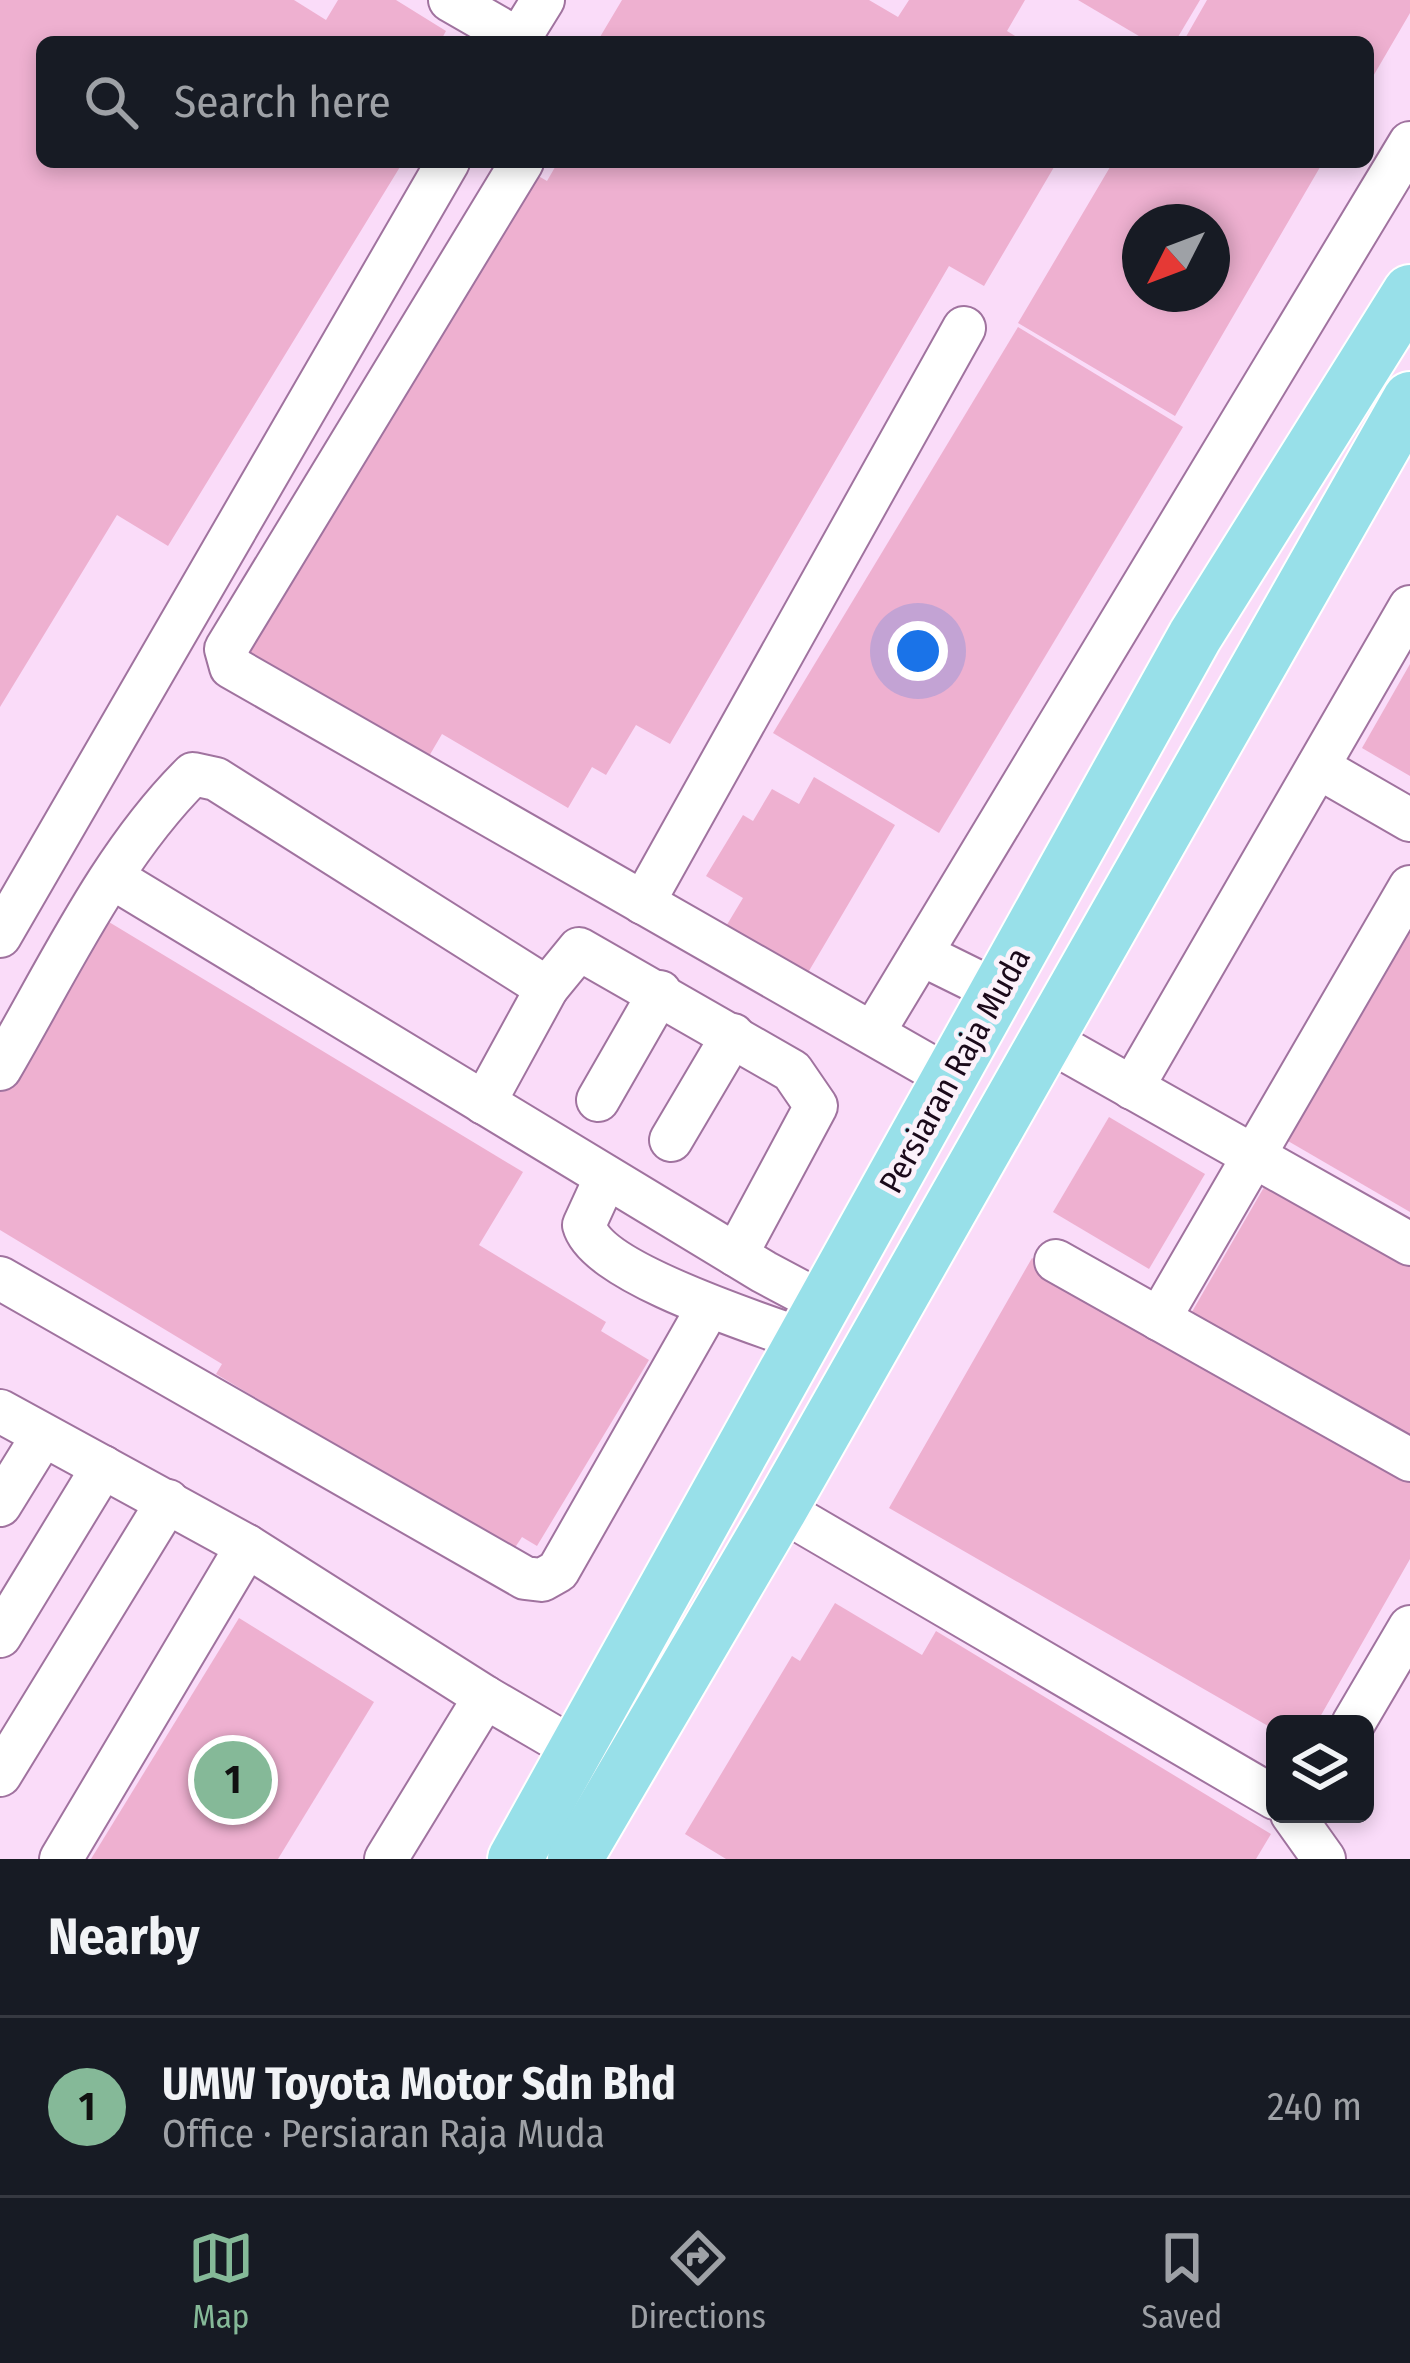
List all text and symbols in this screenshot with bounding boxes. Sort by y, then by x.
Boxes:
search box [36,36,1374,168]
icon: search [78,69,144,135]
text: Search here [174,75,391,129]
north arrow [1122,204,1230,312]
your location [888,621,948,681]
street label: Persiaran Raja Muda [871,941,1039,1200]
map controls [1266,1715,1374,1823]
button: layers [1266,1715,1374,1823]
pin: 1 [194,1735,272,1825]
text: Nearby [48,1906,200,1968]
text: UMW Toyota Motor Sdn Bhd [162,2057,676,2111]
text: 1 [79,2084,95,2130]
text: 240 m [1267,2084,1362,2130]
text: Office · Persiaran Raja Muda [162,2111,605,2157]
tab: Map [188,2225,254,2337]
tab: Directions [629,2225,766,2337]
tab: Saved [1142,2225,1222,2337]

